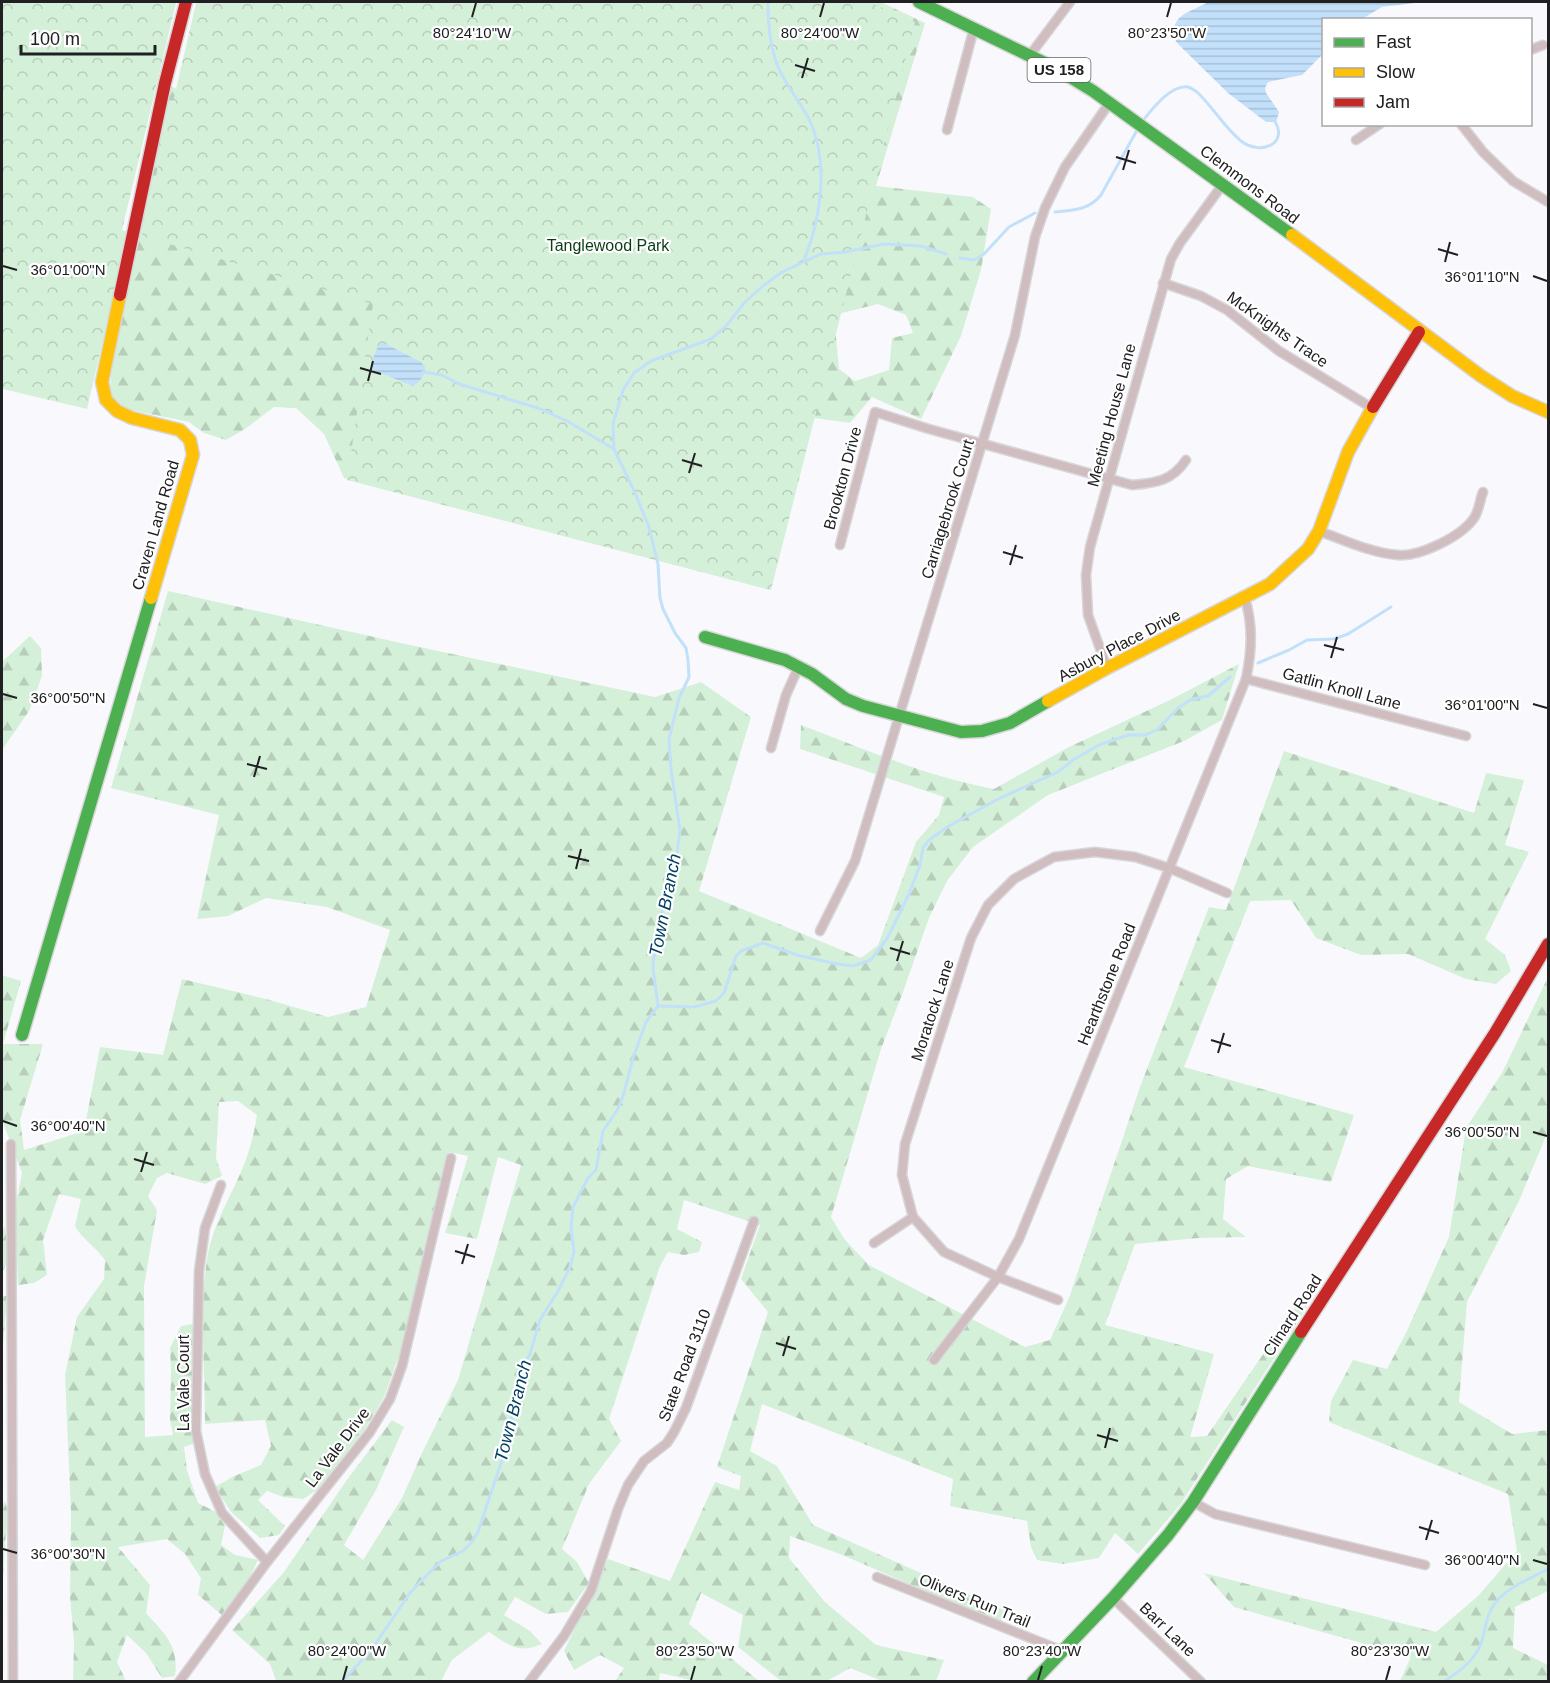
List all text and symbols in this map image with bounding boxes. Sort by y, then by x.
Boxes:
scale bar [21,18,154,56]
legend [1322,18,1532,126]
text: 80°24'10"W [433,24,512,41]
text: 80°24'00"W [781,24,860,41]
text: 80°23'50"W [1128,24,1207,41]
text: 100 m [30,29,80,49]
text: Fast [1376,32,1411,52]
road number: US 158 [1028,58,1090,82]
text: Slow [1376,62,1416,82]
text: Jam [1376,92,1410,112]
street label: Clemmons Road [1197,142,1302,227]
park label: Tanglewood Park [547,237,670,254]
text: 36°01'00"N [30,261,106,278]
text: 36°01'10"N [1444,268,1520,285]
street label: McKnights Trace [1224,288,1331,371]
street label: Meeting House Lane [1084,342,1139,489]
street label: Brookton Drive [821,425,864,531]
street label: Carriagebrook Court [918,437,977,581]
street label: Craven Land Road [129,458,182,592]
street label: Asbury Place Drive [1055,606,1183,685]
street label: Gatlin Knoll Lane [1281,665,1403,712]
text: 36°00'50"N [30,689,106,706]
text: 36°01'00"N [1444,696,1520,713]
water label: Town Branch [645,852,685,958]
street label: Hearthstone Road [1074,921,1139,1048]
street label: Moratock Lane [908,957,957,1063]
text: 36°00'40"N [30,1117,106,1134]
text: 36°00'50"N [1444,1123,1520,1140]
street label: Clinard Road [1260,1271,1325,1359]
street label: State Road 3110 [655,1307,714,1424]
street label: La Vale Court [175,1334,192,1431]
water label: Town Branch [491,1358,535,1464]
street label: La Vale Drive [302,1404,373,1490]
text: 36°00'30"N [30,1545,106,1562]
text: 36°00'40"N [1444,1551,1520,1568]
street label: Olivers Run Trail [917,1570,1033,1630]
street label: Barr Lane [1136,1599,1199,1660]
text: 80°24'00"W [308,1642,387,1659]
text: 80°23'50"W [656,1642,735,1659]
text: 80°23'40"W [1003,1642,1082,1659]
text: 80°23'30"W [1351,1642,1430,1659]

